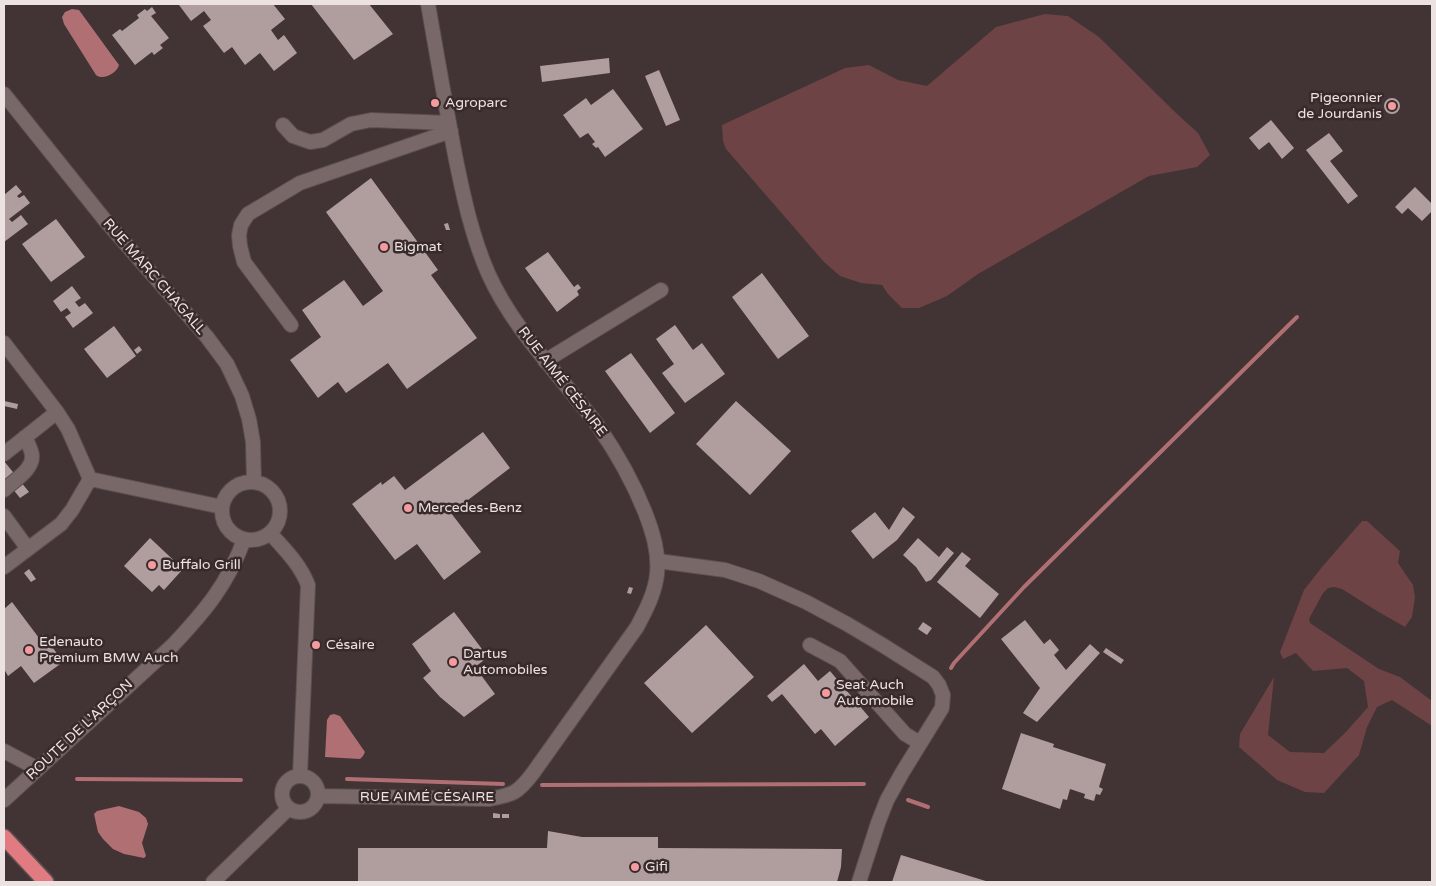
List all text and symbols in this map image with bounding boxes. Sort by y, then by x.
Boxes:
place label: Pigeonnier de Jourdanis [1297,90,1382,122]
place label: Agroparc [445,95,507,111]
marker: Agroparc [429,97,441,109]
marker: Pigeonnier de Jourdanis [1386,100,1398,112]
street label: RUE MARC CHAGALL [99,216,209,338]
place label: Bigmat [394,239,442,255]
marker: Bigmat [378,241,390,253]
street label: RUE AIMÉ CÉSAIRE [514,324,610,440]
place label: Mercedes-Benz [418,500,522,516]
marker: Mercedes-Benz [402,502,414,514]
place label: Buffalo Grill [162,557,241,573]
marker: Buffalo Grill [146,559,158,571]
place label: Edenauto Premium BMW Auch [39,634,179,666]
place label: Césaire [326,637,375,653]
marker: Césaire [310,639,322,651]
marker: Edenauto Premium BMW Auch [23,644,35,656]
place label: Dartus Automobiles [463,646,547,679]
marker: Dartus Automobiles [447,656,459,668]
street label: ROUTE DE L’ARÇON [23,676,137,784]
place label: Seat Auch Automobile [836,677,914,710]
marker: Seat Auch Automobile [820,687,832,699]
street label: RUE AIMÉ CÉSAIRE [360,789,494,805]
place label: Gifi [645,859,668,875]
marker: Gifi [629,861,641,873]

